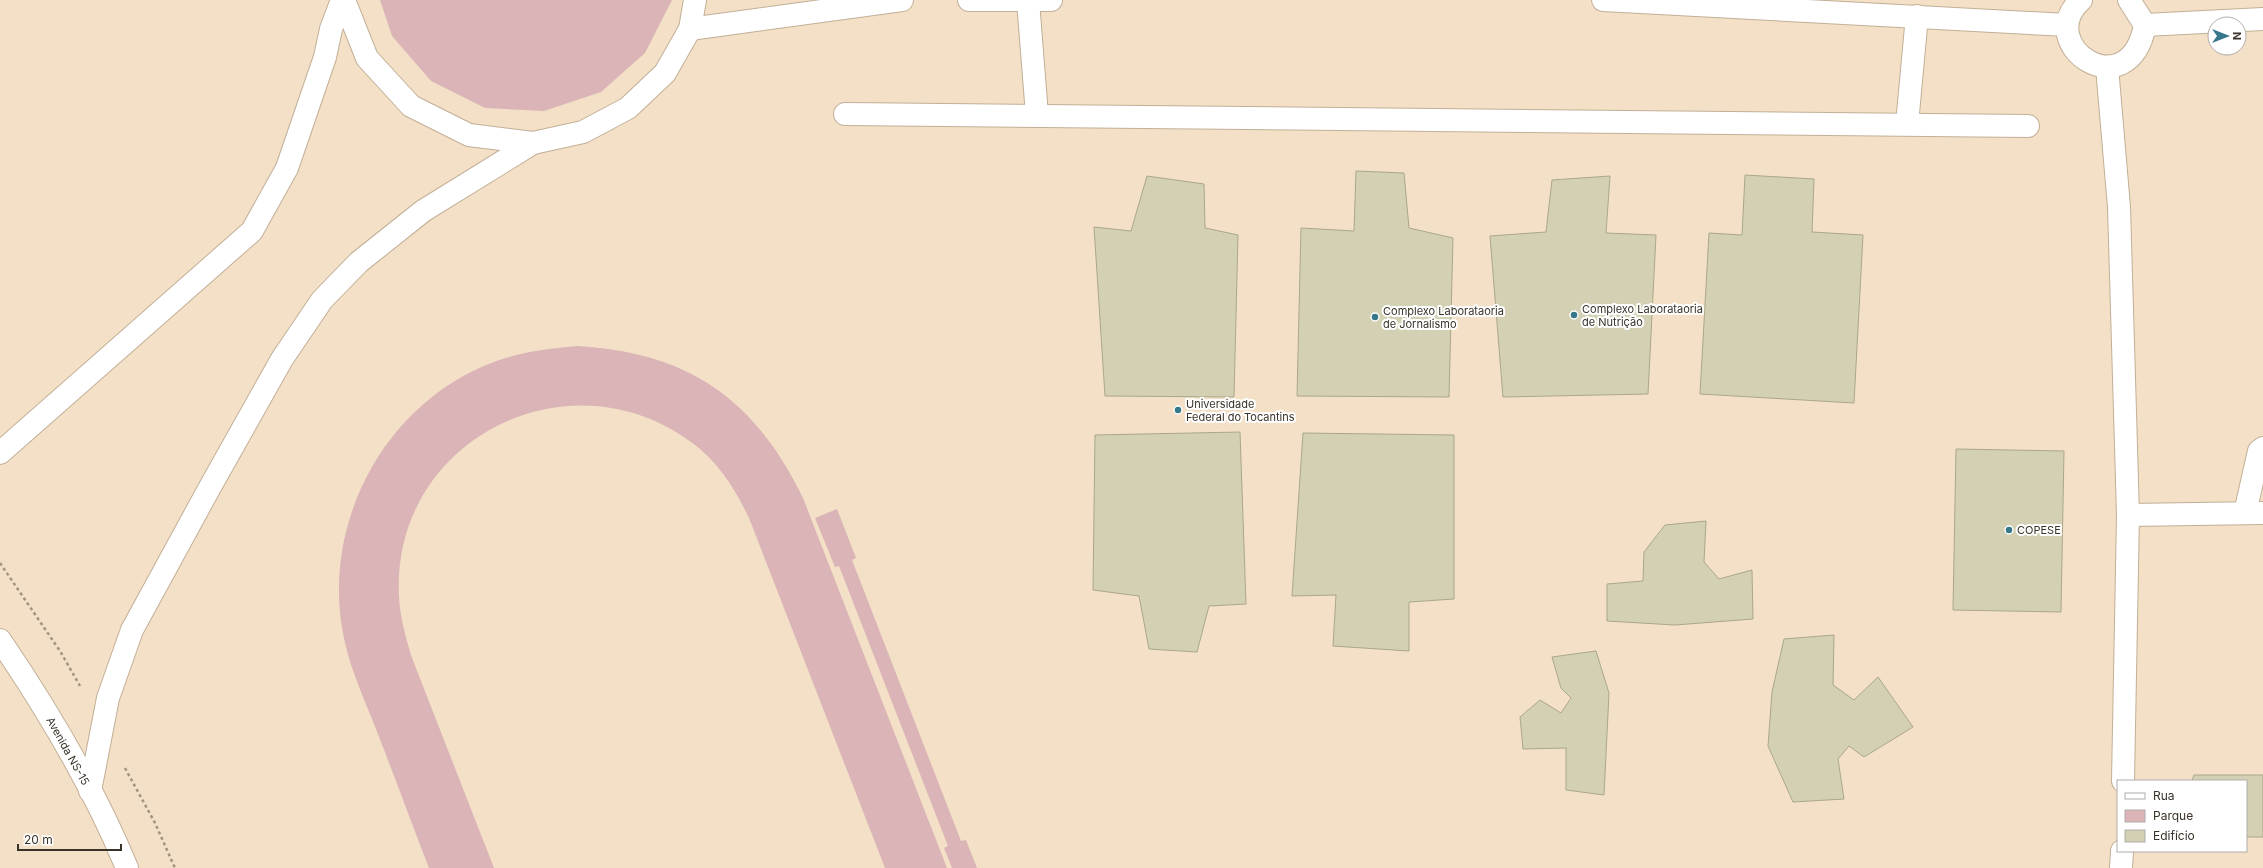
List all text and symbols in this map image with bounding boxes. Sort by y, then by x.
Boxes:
north arrow [2207,16,2247,56]
text: N [2230,32,2244,40]
place label: Complexo Laborataoria de Nutrição [1582,302,1703,329]
place label: Complexo Laborataoria de Jornalismo [1383,304,1504,331]
marker: Complexo Laborataoria de Nutrição [1569,310,1579,320]
marker: Complexo Laborataoria de Jornalismo [1370,312,1380,322]
place label: Universidade Federal do Tocantins [1186,397,1295,424]
marker: Universidade Federal do Tocantins [1173,405,1183,415]
place label: COPESE [2017,523,2061,537]
marker: COPESE [2004,525,2014,535]
street label: Avenida NS-15 [43,714,93,788]
legend [2117,780,2247,852]
text: Rua [2153,788,2175,803]
text: Parque [2153,808,2193,823]
scale bar [18,826,121,852]
text: Edifício [2153,828,2195,843]
text: 20 m [24,832,53,847]

